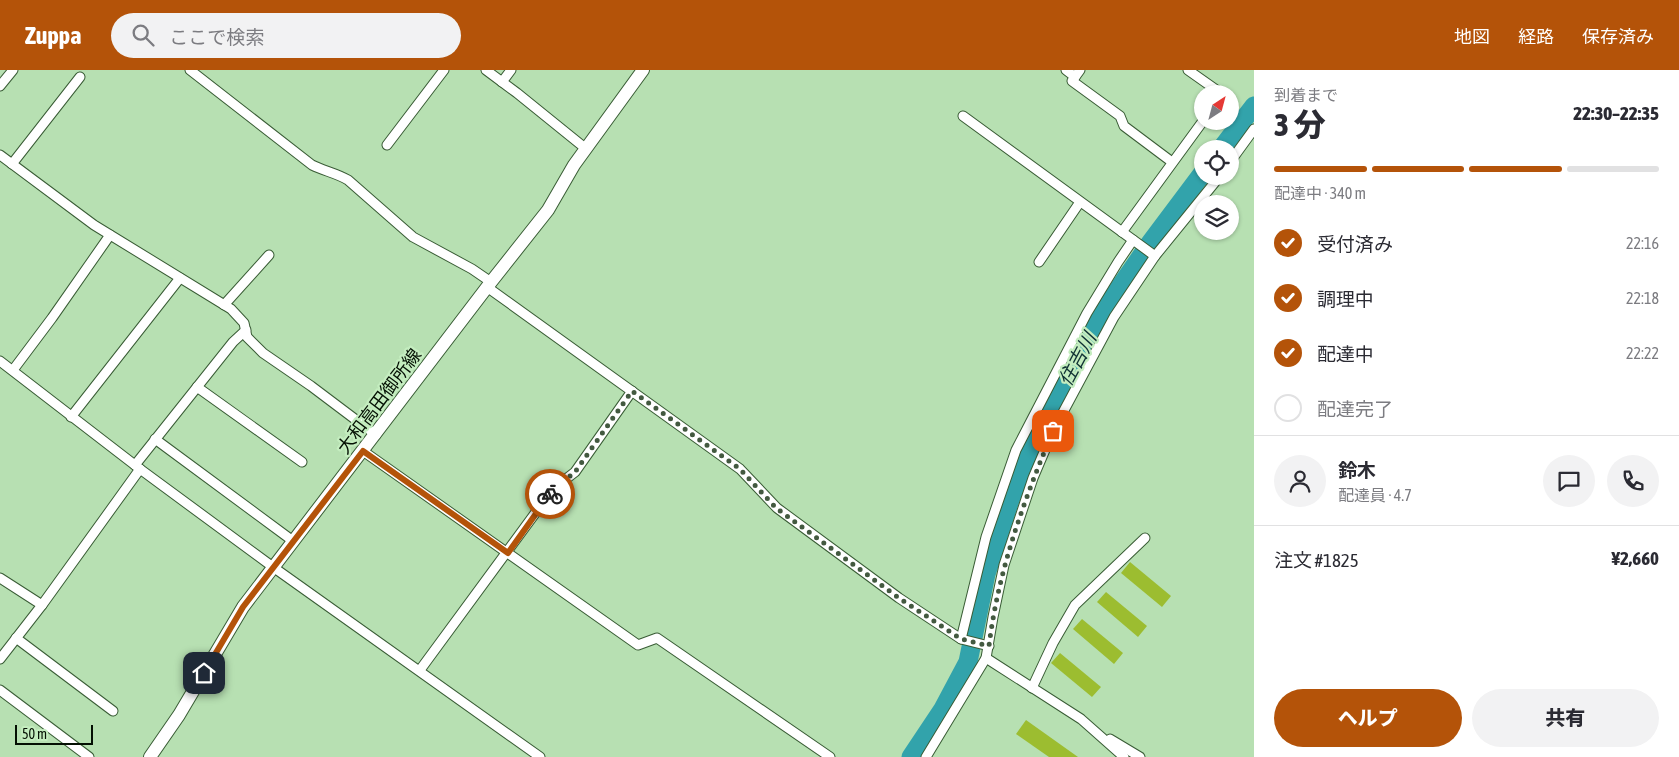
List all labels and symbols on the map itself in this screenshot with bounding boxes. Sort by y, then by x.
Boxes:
north arrow [1194,85,1239,130]
water label: 住吉川 [1054,327,1101,389]
street label: 大和高田御所線 [333,344,425,458]
pin [1032,410,1074,452]
courier [525,469,575,519]
pin [183,652,225,694]
scale bar [15,722,92,745]

